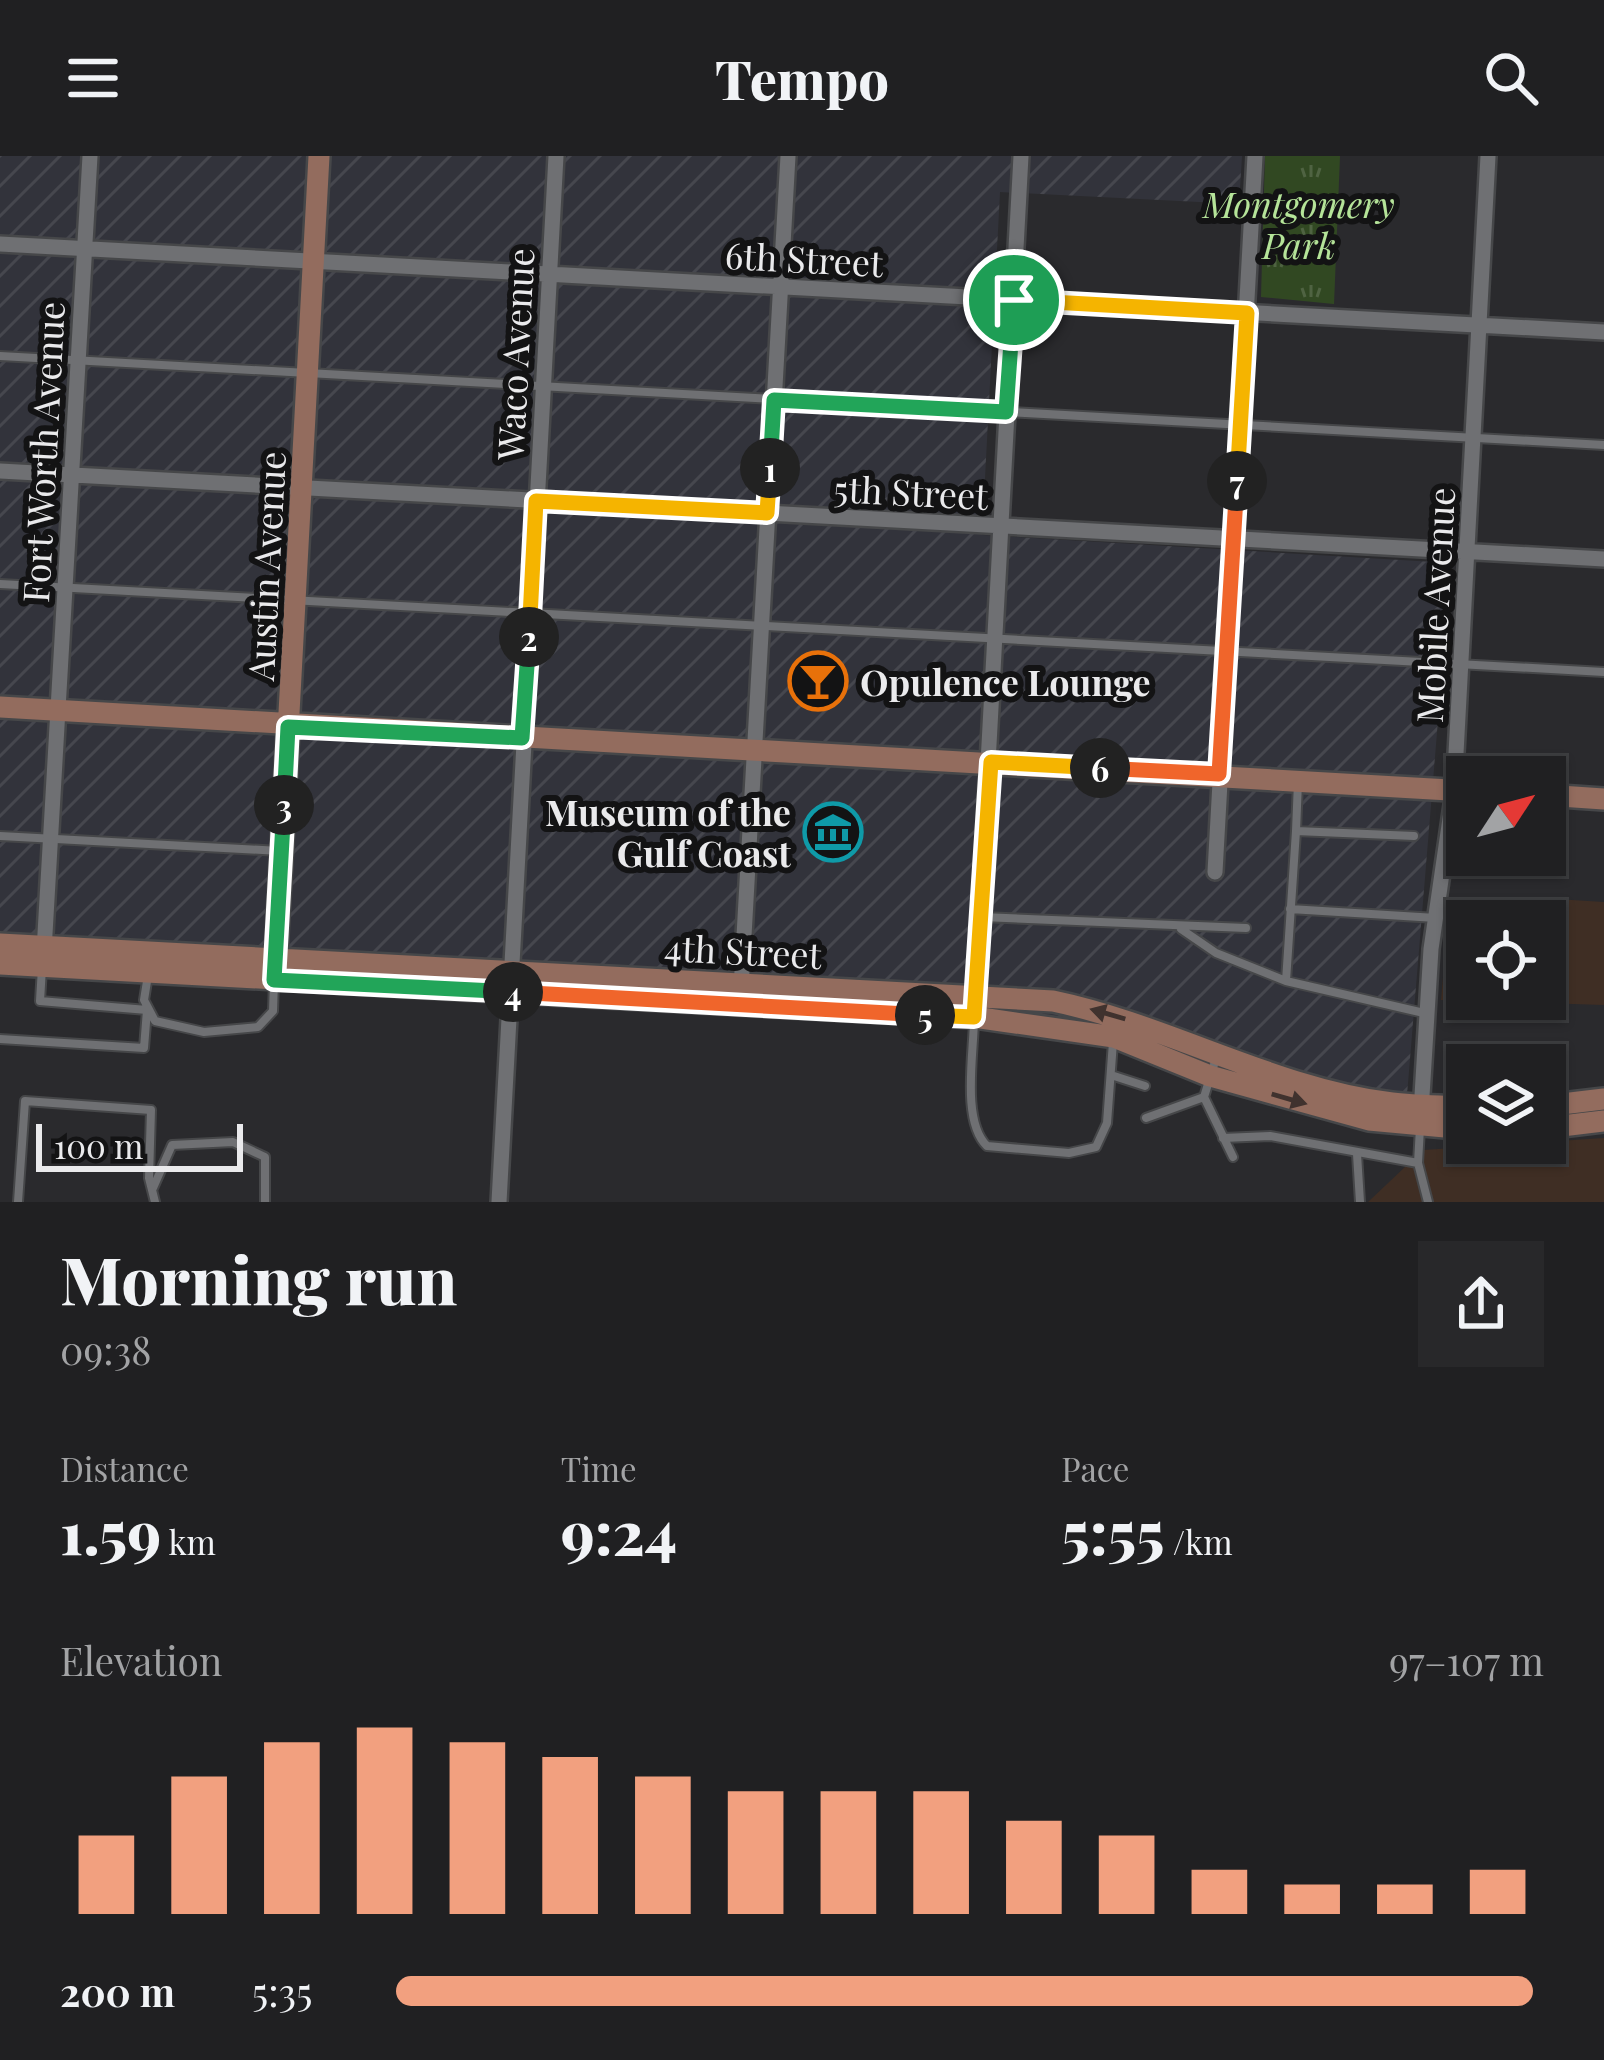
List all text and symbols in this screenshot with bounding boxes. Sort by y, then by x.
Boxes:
text: Tempo [715,42,889,114]
icon: menu [60,45,126,111]
icon: search [1478,45,1544,111]
park label: Montgomery Park [1201,179,1395,268]
street label: 6th Street [724,230,885,286]
street label: Waco Avenue [484,247,544,462]
pin [963,249,1065,351]
icon: arrive [981,267,1047,333]
street label: Fort Worth Avenue [10,300,74,604]
pin: 1 [740,438,800,498]
text: 1 [764,446,776,490]
street label: Austin Avenue [235,450,295,683]
pin: 7 [1207,451,1267,511]
text: 7 [1229,459,1245,503]
street label: 5th Street [833,463,991,519]
street label: Mobile Avenue [1404,486,1464,724]
pin: 2 [499,607,559,667]
text: 2 [520,615,538,659]
bar icon: Opulence Lounge [787,650,849,712]
place label: Opulence Lounge [860,657,1151,705]
pin: 6 [1070,738,1130,798]
text: 6 [1091,746,1109,790]
north arrow [1446,756,1566,876]
map controls [1446,756,1566,1164]
pin: 3 [254,775,314,835]
text: 3 [276,783,292,827]
place label: Museum of the Gulf Coast [545,787,791,876]
museum icon: Museum of the Gulf Coast [802,801,864,863]
button: locate [1446,900,1566,1020]
street label: 4th Street [663,922,824,978]
pin: 4 [483,962,543,1022]
text: 4 [504,970,522,1014]
pin: 5 [895,985,955,1045]
text: 5 [917,993,933,1037]
one-way arrow [1089,1004,1126,1022]
button: layers [1446,1044,1566,1164]
one-way arrow [1271,1091,1308,1110]
scale bar [36,1118,243,1171]
text: 100 m [54,1123,143,1167]
text: Morning run [60,1234,457,1322]
button: share [1418,1241,1544,1367]
text: 09:38 [60,1323,152,1375]
text: Distance [60,1446,189,1490]
text: Time [561,1446,637,1490]
text: Pace [1061,1446,1130,1490]
text: 1.59 [60,1490,161,1570]
text: 9:24 [561,1490,677,1570]
text: 5:55 [1061,1490,1165,1570]
text: km [161,1519,216,1563]
text: /km [1165,1519,1232,1563]
text: Elevation [60,1634,222,1686]
text: 97–107 m [1389,1634,1544,1686]
text: 200 m [60,1965,175,2017]
text: 5:35 [252,1965,312,2017]

